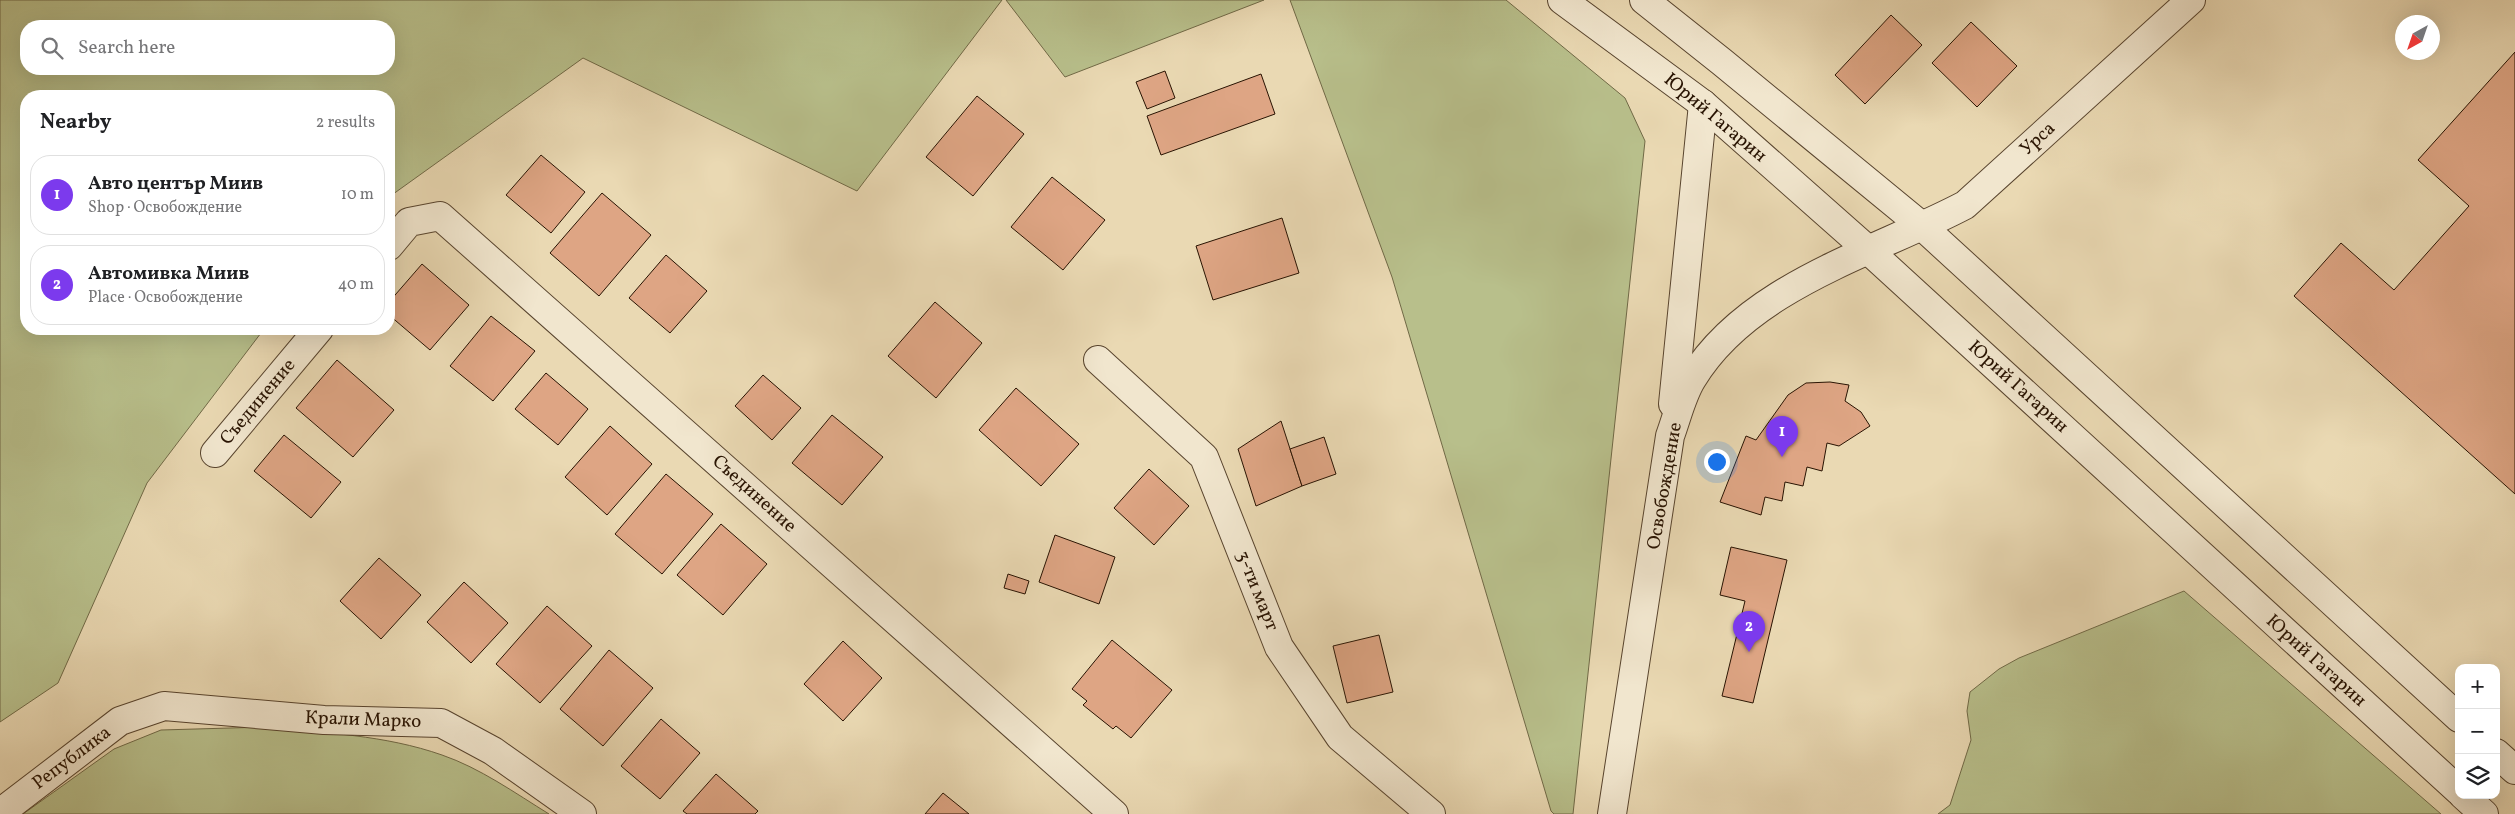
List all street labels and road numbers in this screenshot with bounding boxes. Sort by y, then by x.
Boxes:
street label: Юрий Гагарин [1658,67,1772,169]
street label: Урса [2014,116,2062,162]
street label: Юрий Гагарин [1962,335,2074,439]
street label: Съединение [214,353,302,451]
street label: Освобождение [1641,420,1689,552]
street label: Съединение [706,449,802,539]
street label: 3-ти март [1229,547,1285,635]
street label: Юрий Гагарин [2260,609,2372,713]
street label: Крали Марко [304,705,422,735]
street label: Република [27,720,117,796]

